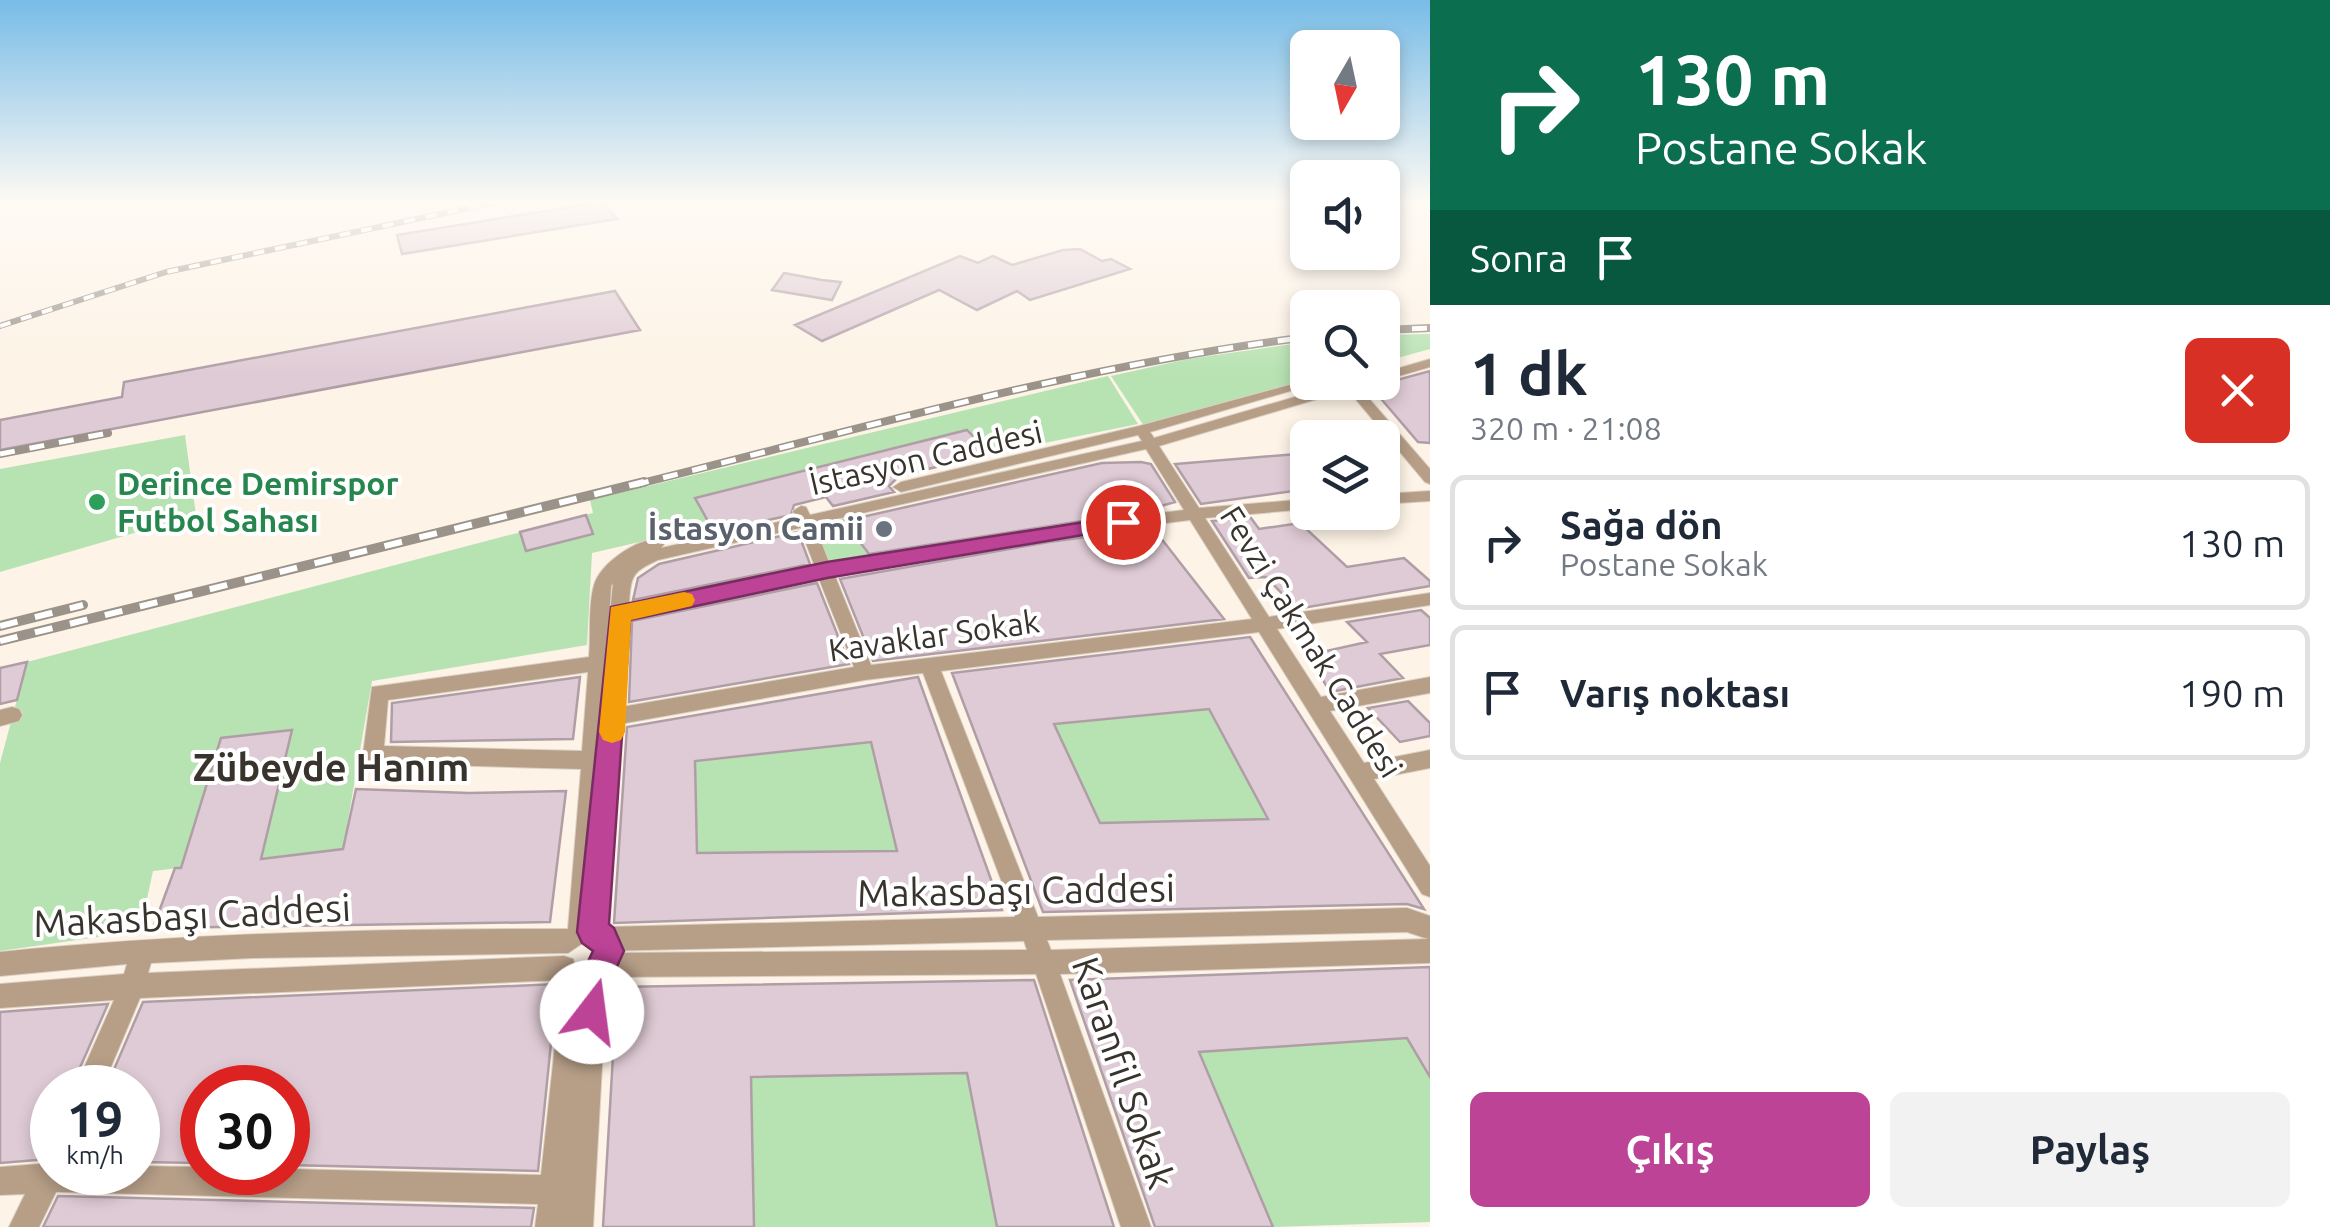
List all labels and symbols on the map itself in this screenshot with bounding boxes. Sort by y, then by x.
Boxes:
north arrow [1290,30,1400,140]
street label: İstasyon Caddesi [806,413,1046,501]
place label: Derince Demirspor Futbol Sahası [117,465,399,538]
pin [1081,480,1166,565]
marker: Derince Demirspor Futbol Sahası [86,491,108,513]
street label: Fevzi Çakmak Caddesi [1214,499,1410,784]
place label: İstasyon Camii [648,510,864,546]
marker: İstasyon Camii [873,518,895,540]
street label: Kavaklar Sokak [826,602,1042,668]
district label: Zübeyde Hanım [193,746,469,788]
street label: Makasbaşı Caddesi [857,866,1175,914]
street label: Makasbaşı Caddesi [32,886,352,944]
street label: Karanfil Sokak [1065,951,1183,1194]
position arrow [540,960,644,1064]
speed limit sign: 30 [180,1065,310,1195]

